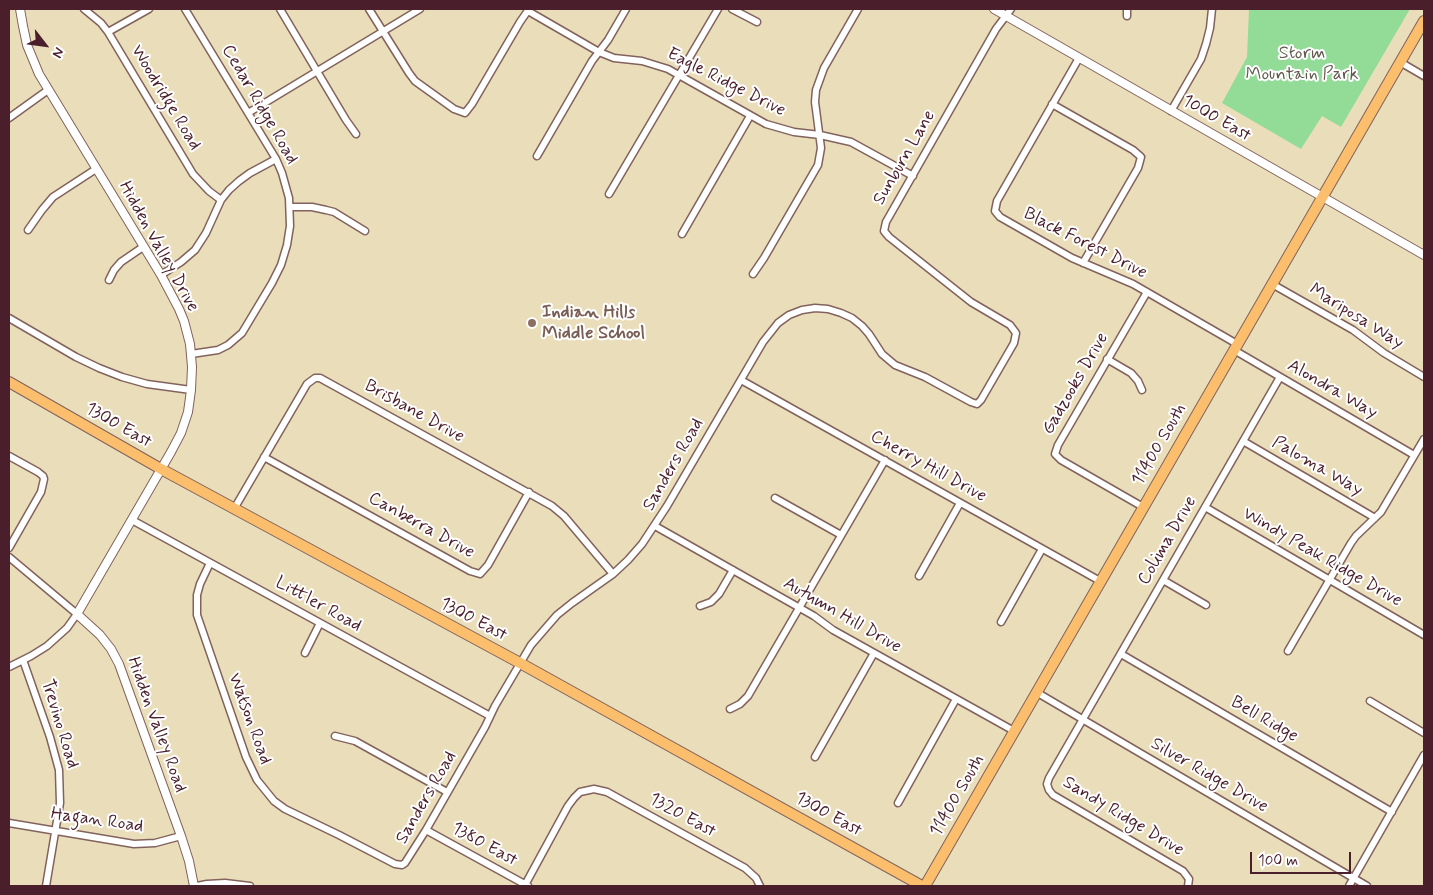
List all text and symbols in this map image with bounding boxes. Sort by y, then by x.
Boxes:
north arrow [20,20,70,70]
street label: Woodridge Road [125,41,205,155]
street label: Cedar Ridge Road [216,41,302,169]
park label: Storm Mountain Park [1246,43,1358,86]
text: N [48,44,68,61]
street label: Eagle Ridge Drive [663,44,789,122]
street label: 1000 East [1178,91,1254,147]
street label: Sunburn Lane [869,107,941,209]
street label: Hidden Valley Drive [113,178,203,316]
street label: Black Forest Drive [1020,204,1150,284]
street label: Mariposa Way [1305,279,1407,355]
place label: Indian Hills Middle School [542,302,645,344]
marker: Indian Hills Middle School [526,317,538,329]
street label: Gadzooks Drive [1038,329,1114,439]
street label: Alondra Way [1283,356,1381,424]
street label: Brisbane Drive [360,376,468,448]
street label: 1300 East [81,398,155,454]
street label: 11400 South [1128,400,1192,490]
street label: Sanders Road [639,415,709,515]
street label: Cherry Hill Drive [866,426,990,508]
street label: Paloma Way [1268,432,1366,502]
street label: Canberra Drive [364,488,478,564]
street label: Colima Drive [1134,493,1202,589]
street label: Windy Peak Ridge Drive [1238,503,1406,613]
street label: Littler Road [271,572,365,638]
street label: Autumn Hill Drive [779,573,905,659]
street label: 1300 East [436,593,510,647]
street label: Hidden Valley Road [121,654,191,796]
street label: Watson Road [223,670,275,768]
street label: Trevino Road [35,677,83,771]
street label: Bell Ridge [1227,692,1301,748]
street label: Silver Ridge Drive [1146,734,1272,818]
street label: Sanders Road [392,748,462,848]
street label: 11400 South [926,751,990,841]
street label: Sandy Ridge Drive [1058,772,1188,862]
street label: 1300 East [791,788,865,842]
street label: 1320 East [645,789,719,843]
street label: Hagan Road [49,804,145,838]
street label: 1380 East [447,818,521,872]
scale bar [1253,842,1354,874]
text: 100 m [1258,851,1298,871]

